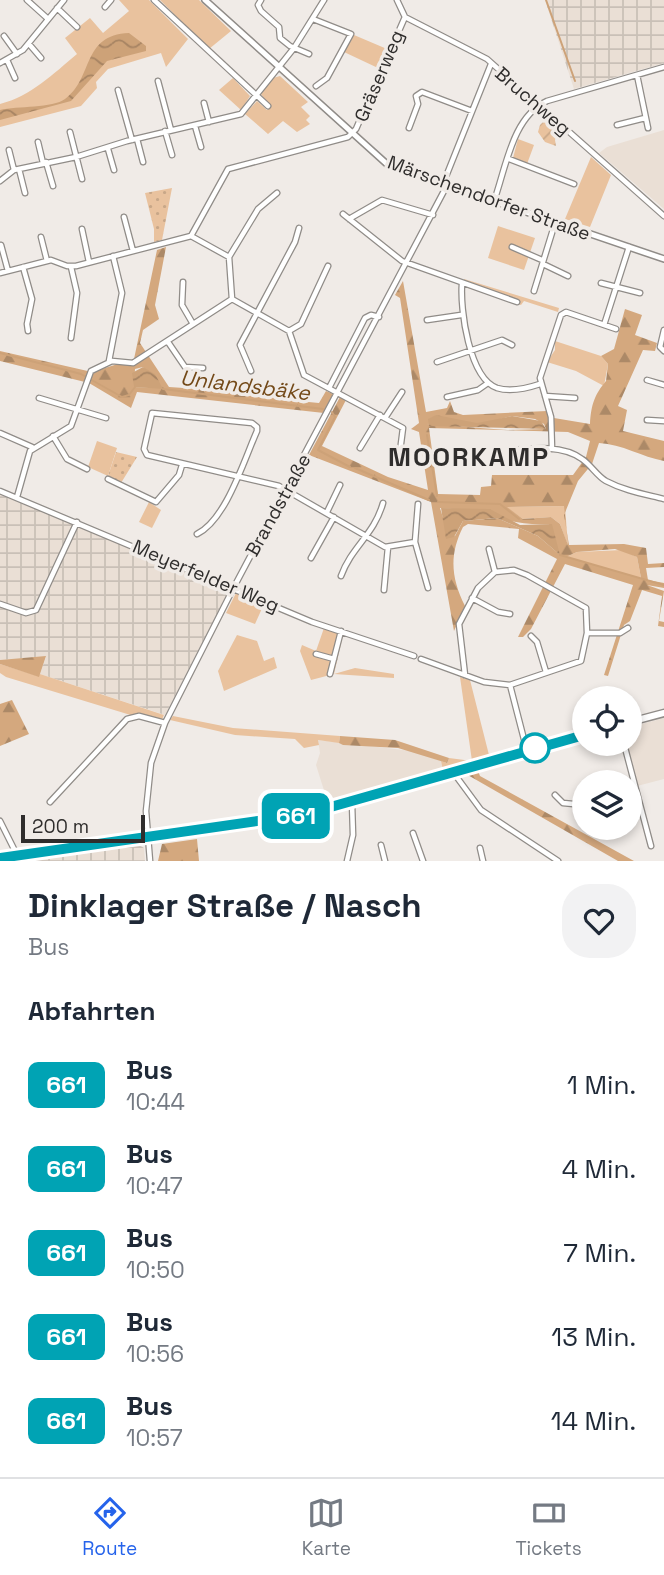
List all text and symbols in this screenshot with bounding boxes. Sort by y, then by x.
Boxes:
street label: Gräserweg [349,26,409,126]
street label: Bruchweg [490,61,576,141]
street label: Märschendorfer Straße [384,150,594,246]
water label: Unlandsbäke [179,364,313,407]
district label: MOORKAMP [388,440,550,474]
street label: Brandstraße [240,449,316,561]
street label: Meyerfelder Weg [129,534,283,618]
map controls [572,686,642,840]
button: locate [572,686,642,756]
unlabelled marker [520,733,550,763]
button: layers [572,770,642,840]
line badge: 661 [256,793,336,839]
text: 661 [276,800,316,831]
scale bar [21,812,145,844]
text: 200 m [32,814,89,839]
button: heart [562,884,636,958]
text: Dinklager Straße / Nasch [28,885,422,927]
text: Bus [28,932,69,962]
text: Abfahrten [28,994,156,1028]
text: Bus [126,1053,173,1087]
text: 1 Min. [567,1068,636,1102]
text: 661 [46,1069,87,1100]
text: 10:44 [126,1087,185,1117]
text: Bus [126,1137,173,1171]
text: 4 Min. [562,1152,636,1186]
text: 661 [46,1153,87,1184]
text: 10:47 [126,1171,183,1201]
text: Bus [126,1221,173,1255]
text: 7 Min. [563,1236,636,1270]
text: 661 [46,1237,87,1268]
text: 10:50 [126,1255,185,1285]
text: Bus [126,1305,173,1339]
text: 13 Min. [551,1320,636,1354]
text: 661 [46,1321,87,1352]
text: 10:56 [126,1339,184,1369]
text: Bus [126,1389,173,1423]
text: 14 Min. [551,1404,636,1438]
text: 661 [46,1405,87,1436]
text: 10:57 [126,1423,183,1453]
tab: Route [82,1494,137,1561]
tab: Karte [302,1494,351,1561]
tab: Tickets [515,1494,582,1561]

